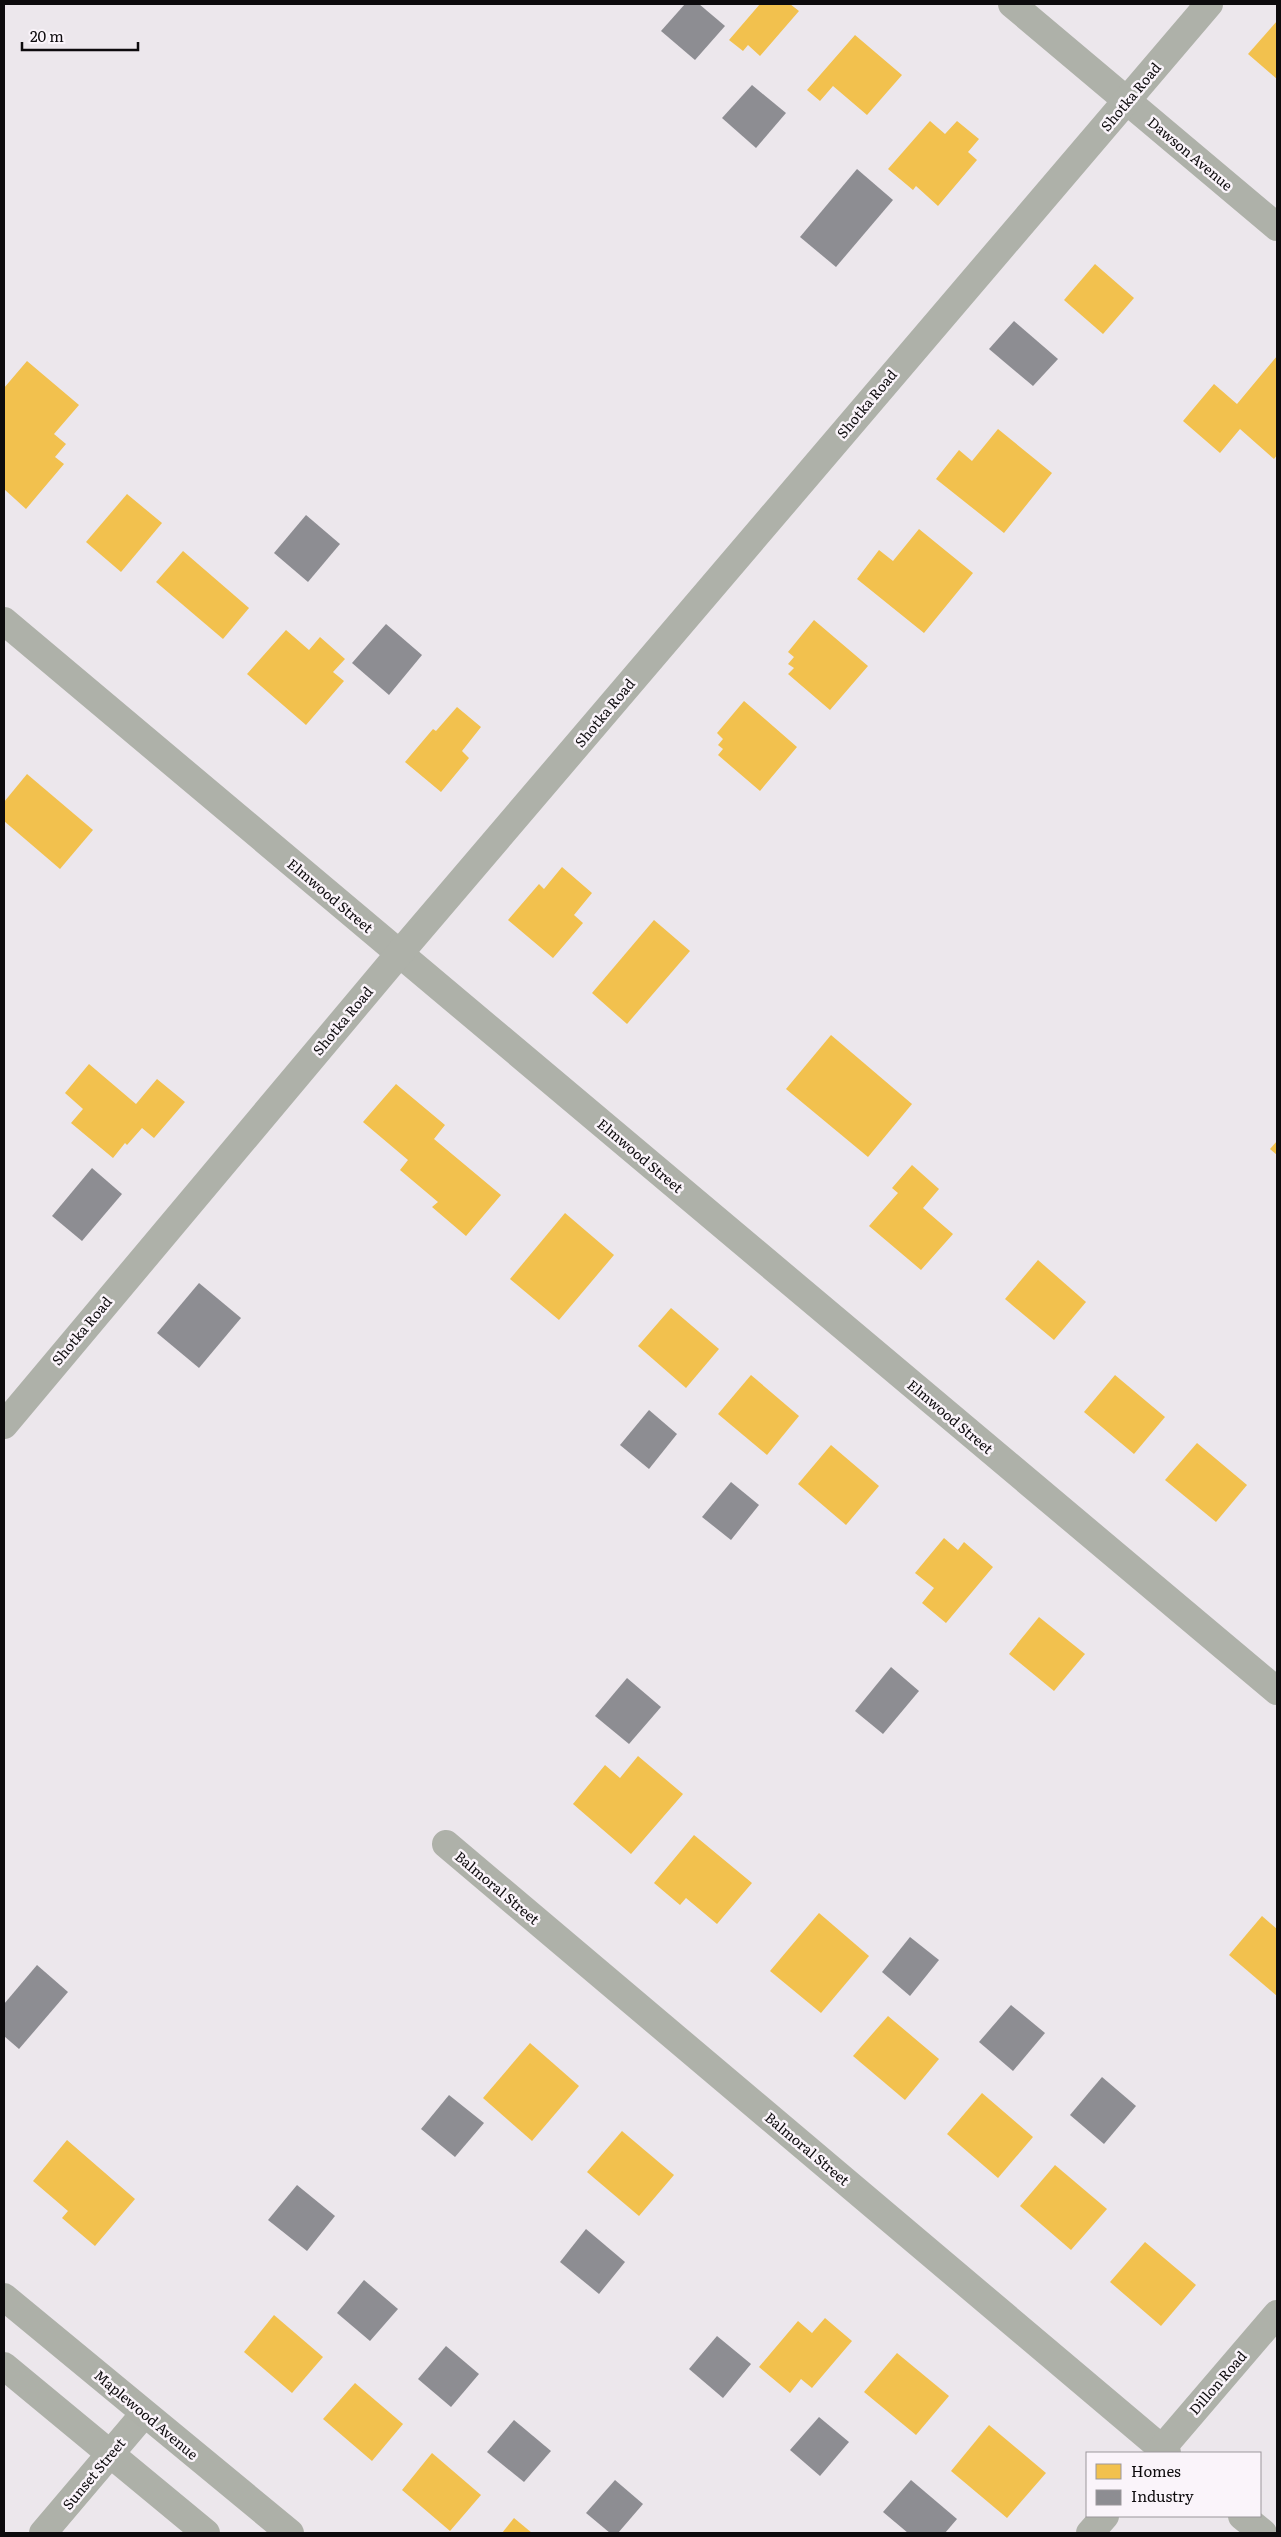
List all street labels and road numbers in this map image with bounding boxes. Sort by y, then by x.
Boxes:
street label: Shotka Road [1096,57,1165,135]
street label: Dawson Avenue [1144,112,1237,195]
street label: Shotka Road [832,364,901,442]
street label: Shotka Road [570,673,639,751]
street label: Elmwood Street [284,853,378,937]
street label: Shotka Road [308,981,377,1059]
street label: Elmwood Street [594,1113,688,1197]
street label: Shotka Road [47,1291,116,1369]
street label: Elmwood Street [904,1374,998,1458]
street label: Balmoral Street [451,1846,544,1929]
street label: Balmoral Street [761,2107,854,2190]
street label: Dillon Road [1184,2346,1251,2419]
street label: Maplewood Avenue [90,2365,203,2464]
street label: Sunset Street [57,2433,129,2514]

